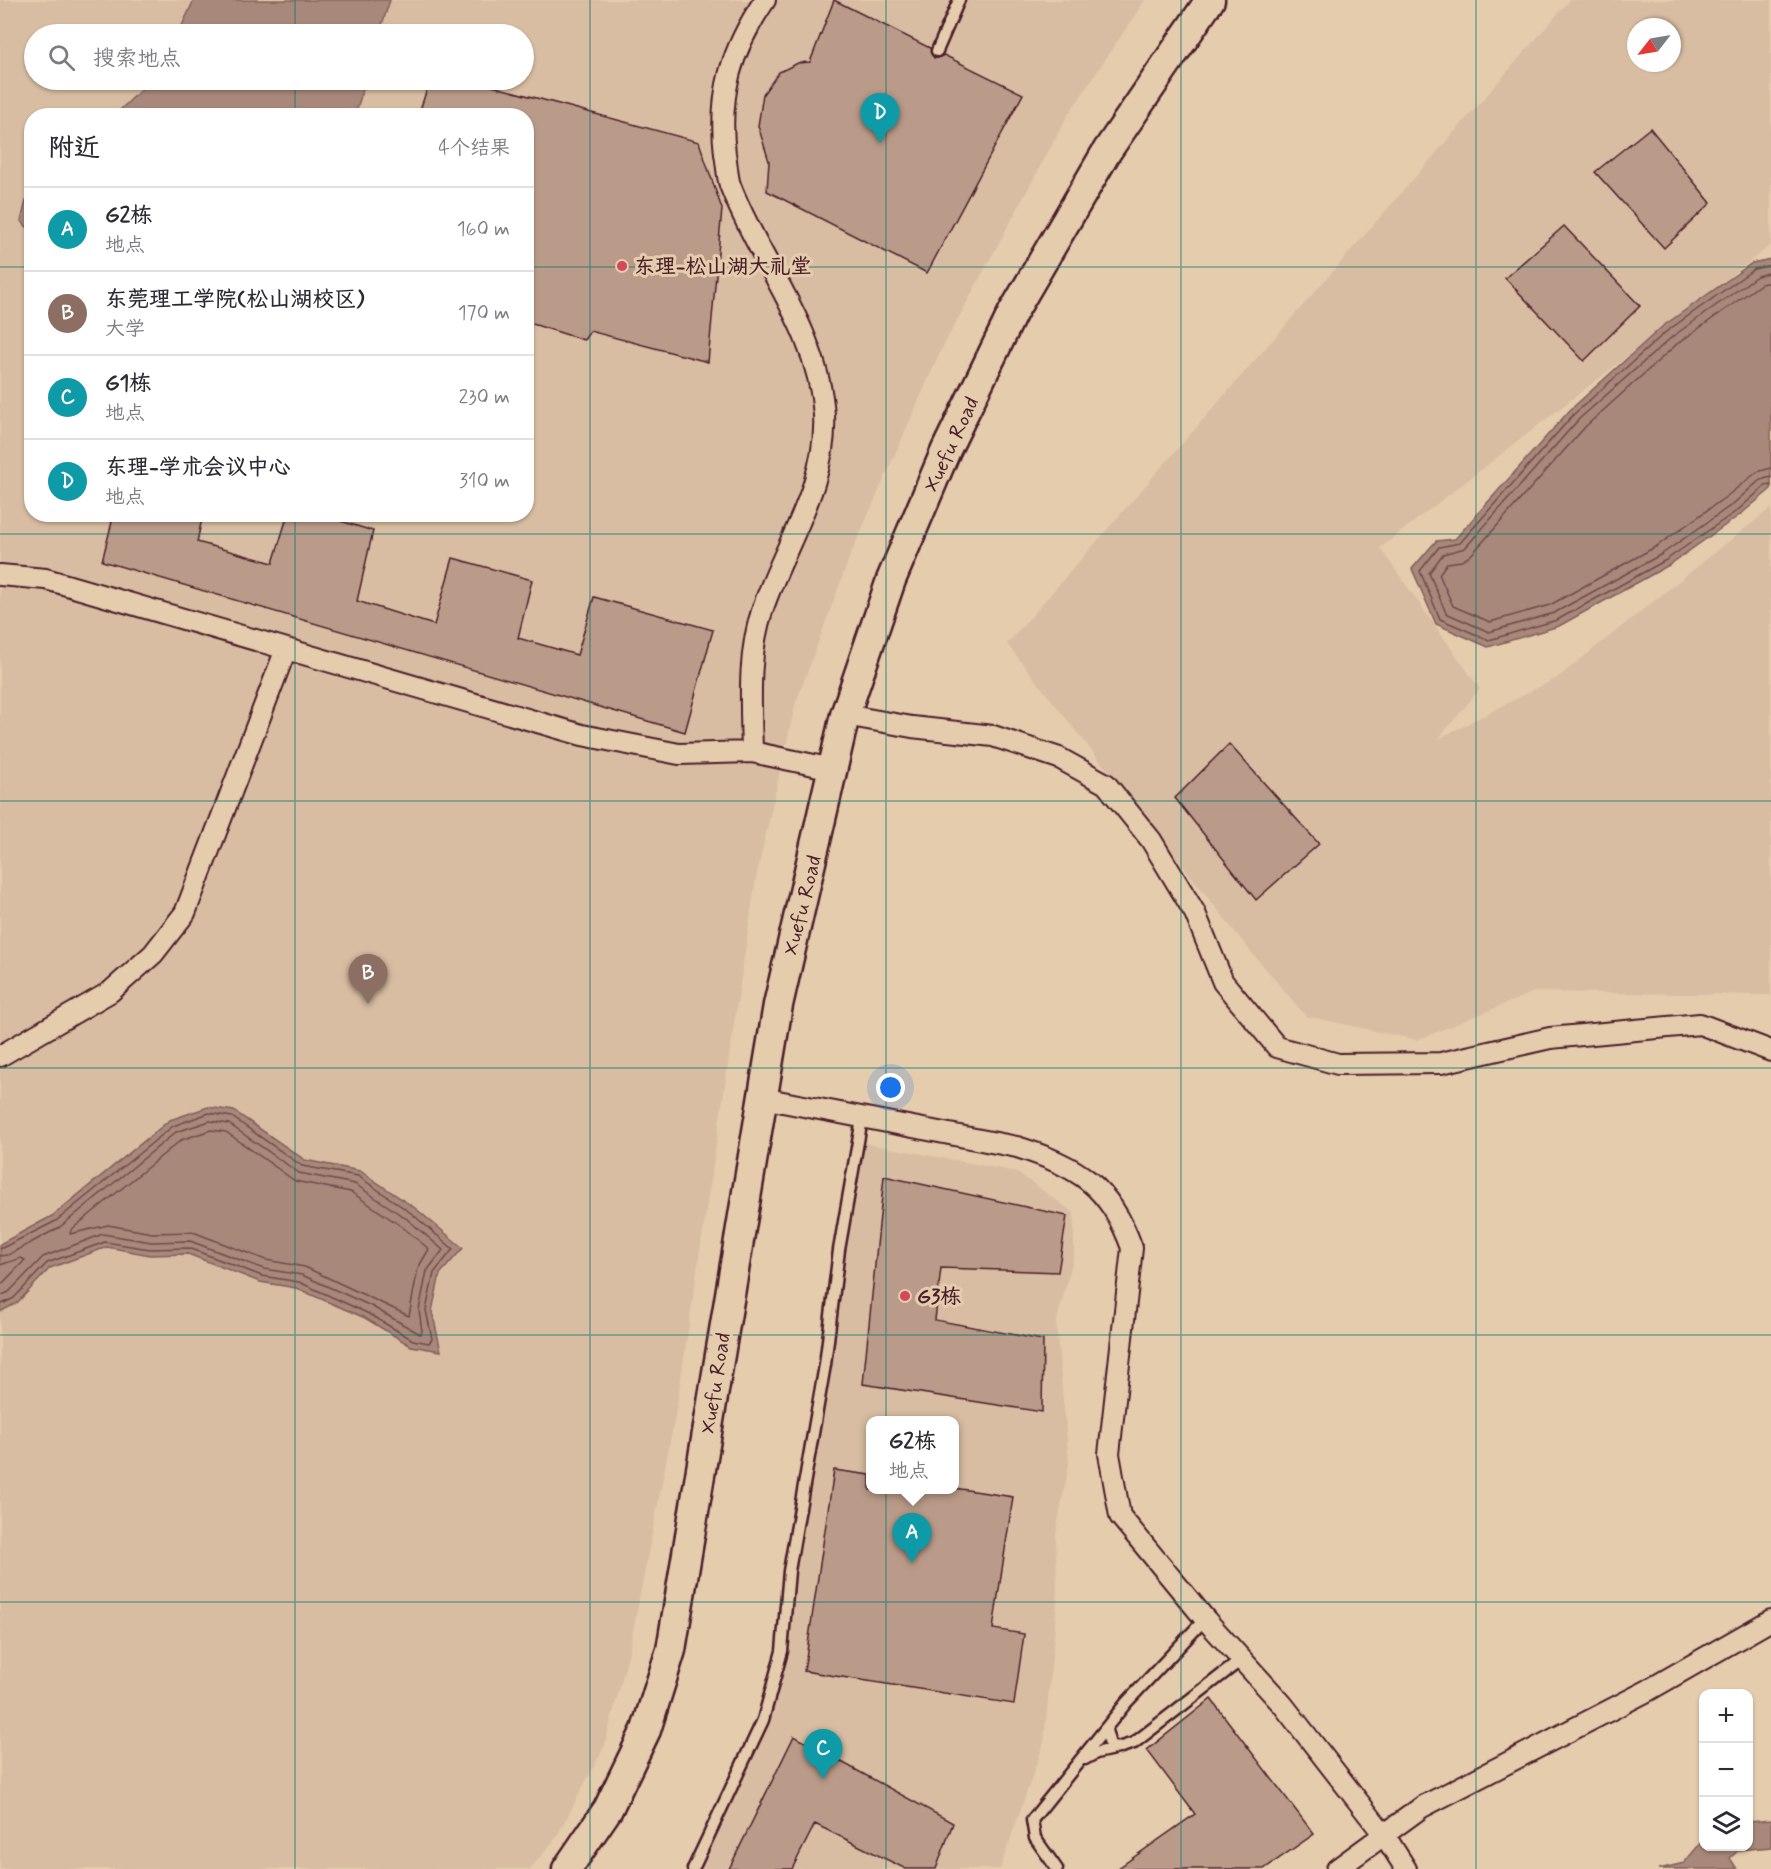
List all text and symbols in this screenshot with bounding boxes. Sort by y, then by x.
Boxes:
north arrow [1627,18,1681,72]
search box [24,24,534,90]
icon: search [45,41,78,74]
text: 搜索地点 [93,45,181,73]
pin: D [860,94,900,143]
text: 附近 [48,132,100,166]
text: 4个结果 [438,135,510,162]
text: G2栋 [105,202,152,230]
text: A [61,216,74,243]
text: 160 m [457,216,510,243]
text: 地点 [105,232,145,259]
place label: 东理-松山湖大礼堂 [634,253,811,281]
marker: 东理-松山湖大礼堂 [615,259,629,273]
text: 东莞理工学院(松山湖校区) [105,286,364,314]
text: B [61,300,74,327]
text: 170 m [458,300,510,327]
text: 大学 [105,316,145,343]
text: G1栋 [105,370,151,398]
text: C [60,384,75,411]
text: 230 m [458,384,510,411]
street label: Xuefu Road [918,392,986,497]
text: 地点 [105,400,145,427]
text: 东理-学术会议中心 [105,454,291,482]
text: D [61,468,74,495]
text: 310 m [459,468,510,495]
text: 地点 [105,484,145,511]
street label: Xuefu Road [777,852,829,958]
pin: B [348,954,388,1004]
your location [876,1073,905,1102]
place label: G3栋 [917,1283,961,1311]
marker: G3栋 [898,1289,912,1303]
street label: Xuefu Road [694,1331,738,1436]
popup [866,1416,959,1494]
text: G2栋 [889,1428,936,1456]
text: 地点 [889,1458,929,1485]
pin: A [892,1514,932,1563]
map controls [1699,1689,1753,1851]
button: + [1699,1689,1753,1743]
pin: C [804,1730,842,1779]
button: − [1699,1743,1753,1797]
button: layers [1699,1797,1753,1851]

